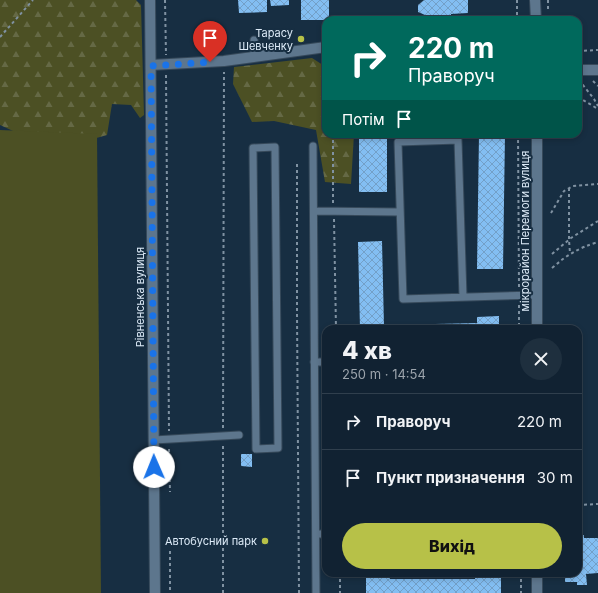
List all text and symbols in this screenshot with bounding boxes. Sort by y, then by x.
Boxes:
pin [193,21,227,62]
place label: Тарасу Шевченку [238,26,293,53]
icon: arrive [199,27,221,49]
text: 220 m [408,31,494,65]
icon: right [342,32,394,84]
marker: Тарасу Шевченку [296,34,306,44]
text: Праворуч [408,65,495,86]
icon: arrive [393,108,415,130]
text: Потім [342,110,385,129]
street label: мікрорайон Перемоги вулиця [518,151,532,311]
street label: Рівненська вулиця [133,247,147,347]
text: 4 хв [342,336,392,365]
button: close [520,338,562,380]
text: 250 m · 14:54 [342,366,426,382]
icon: right [342,411,364,433]
text: Праворуч [376,412,450,431]
text: 220 m [517,412,562,431]
position arrow [133,446,175,488]
icon: arrive [342,467,364,489]
text: Пункт призначення [376,468,525,487]
text: 30 m [537,468,573,487]
button: Вихід [342,523,562,569]
place label: Автобусний парк [165,534,257,548]
marker: Автобусний парк [260,536,270,546]

